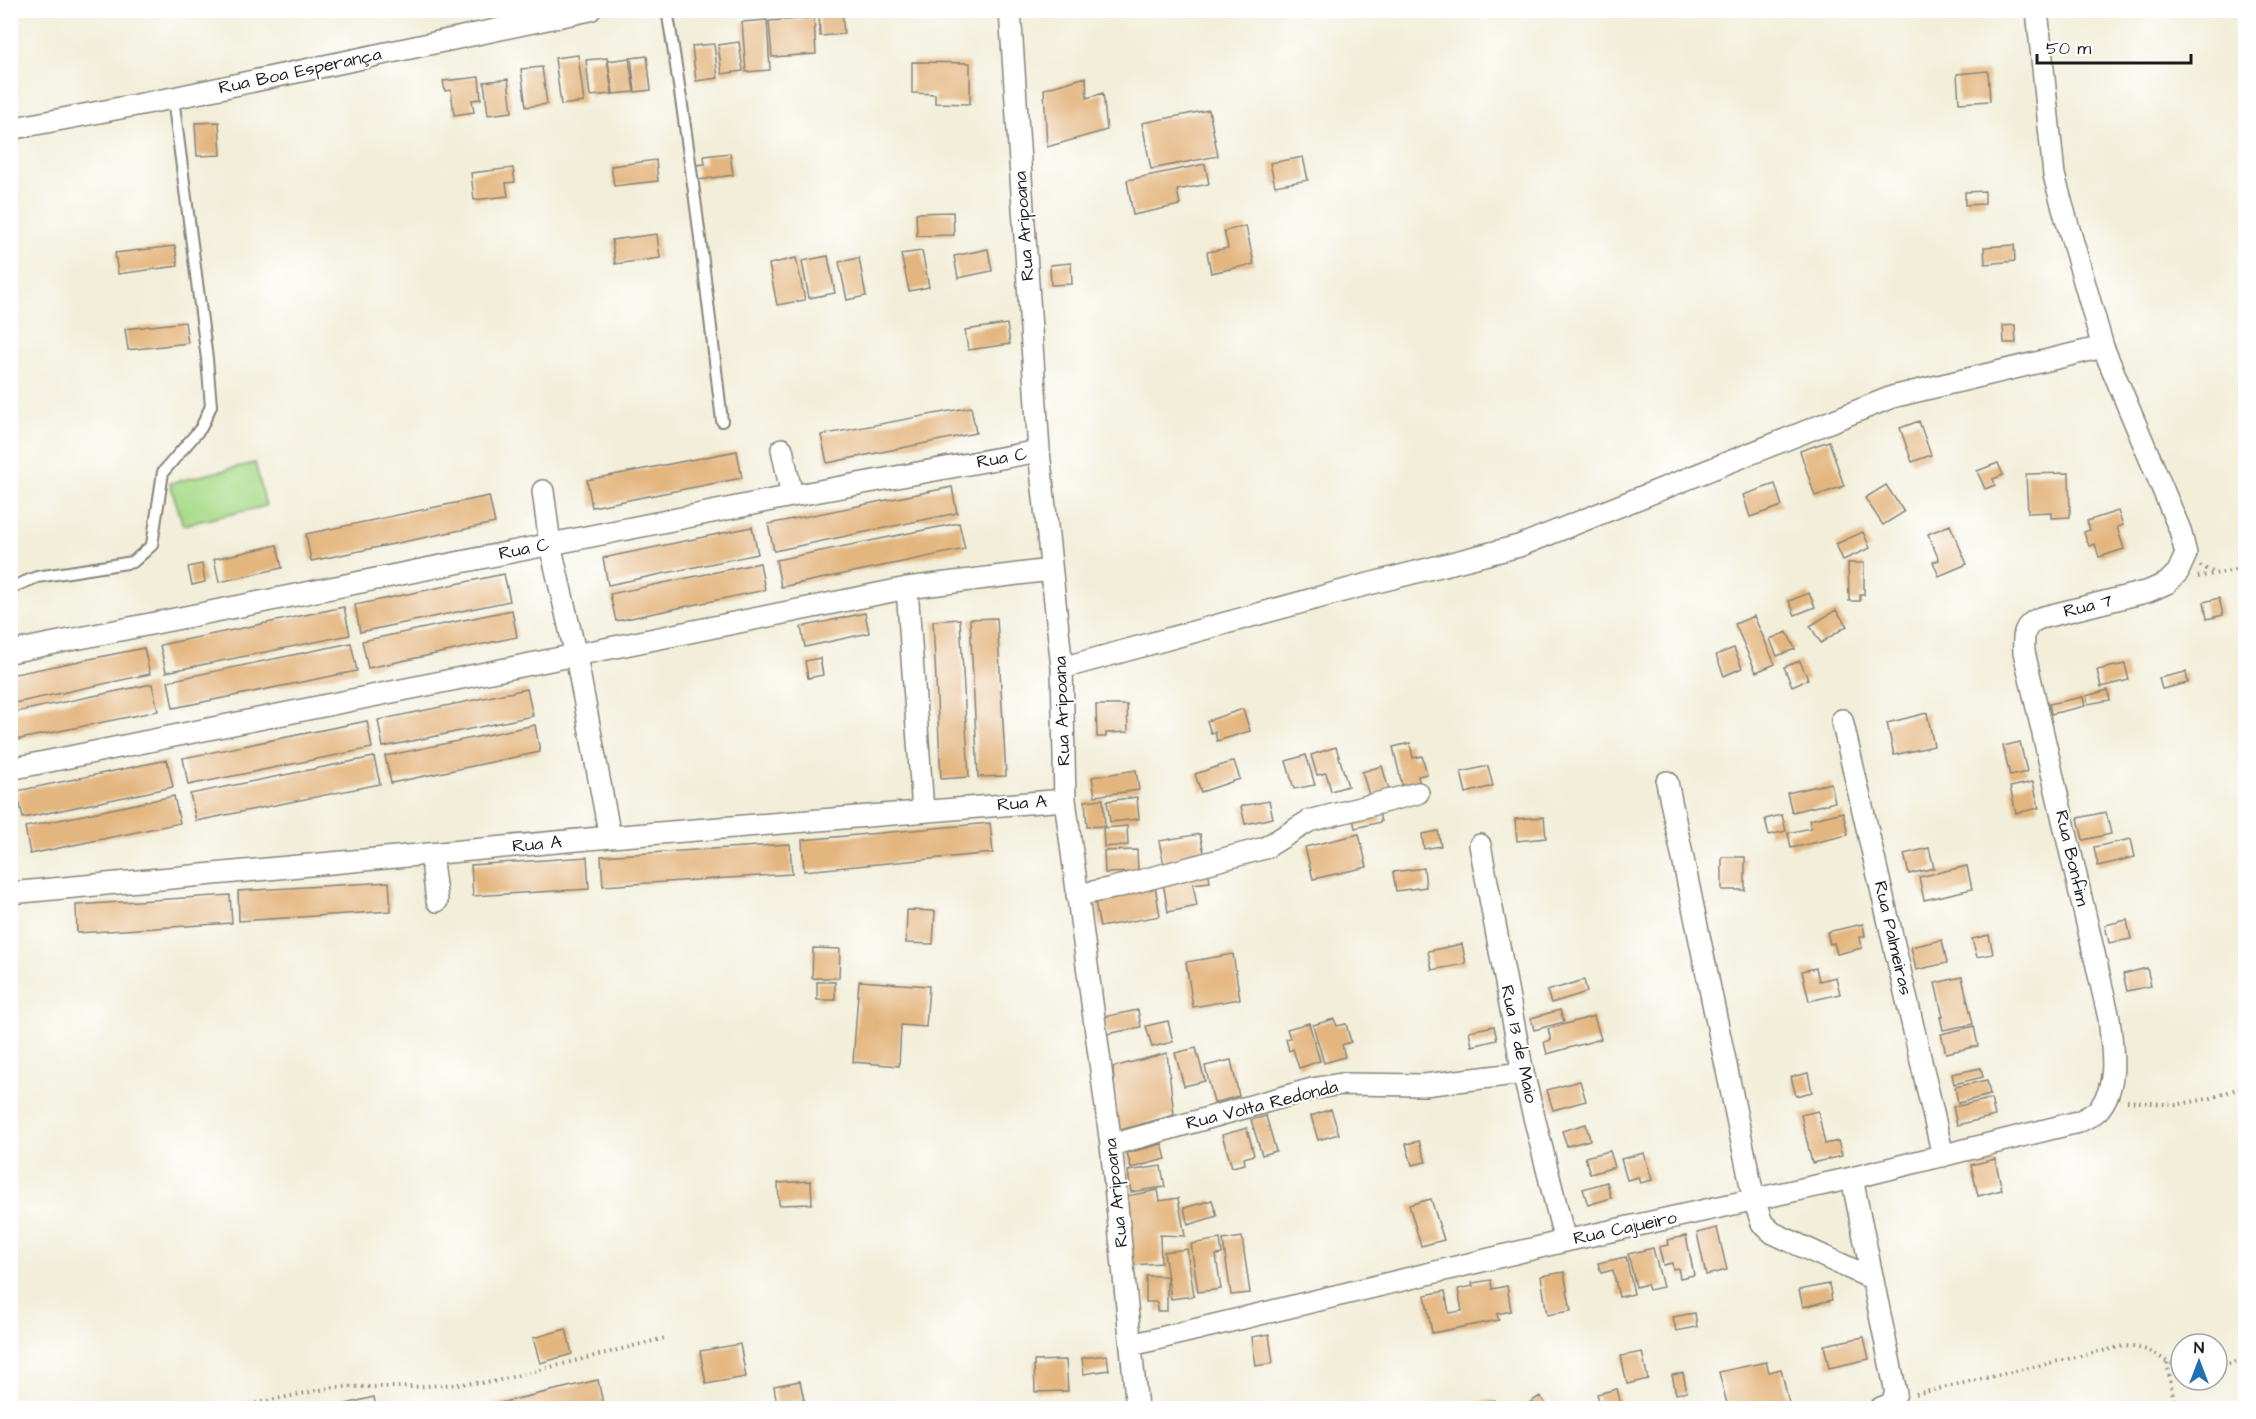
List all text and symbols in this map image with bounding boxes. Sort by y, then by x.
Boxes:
scale bar [2037,27,2192,65]
text: 50 m [2046,36,2091,61]
street label: Rua Boa Esperança [216,42,384,100]
street label: Rua Aripoana [1008,170,1040,282]
street label: Rua C [975,441,1030,475]
street label: Rua C [497,532,552,566]
street label: Rua 7 [2061,588,2115,624]
street label: Rua Aripoana [1048,656,1076,766]
street label: Rua A [996,789,1048,817]
street label: Rua Bonfim [2049,808,2095,908]
street label: Rua A [511,829,563,859]
street label: Rua Palmeiras [1868,878,1918,998]
street label: Rua 13 de Maio [1494,983,1544,1105]
street label: Rua Volta Redonda [1184,1074,1340,1136]
street label: Rua Aripoana [1098,1137,1134,1249]
street label: Rua Cajueiro [1571,1205,1679,1251]
north arrow [2169,1332,2229,1392]
text: N [2194,1337,2204,1359]

